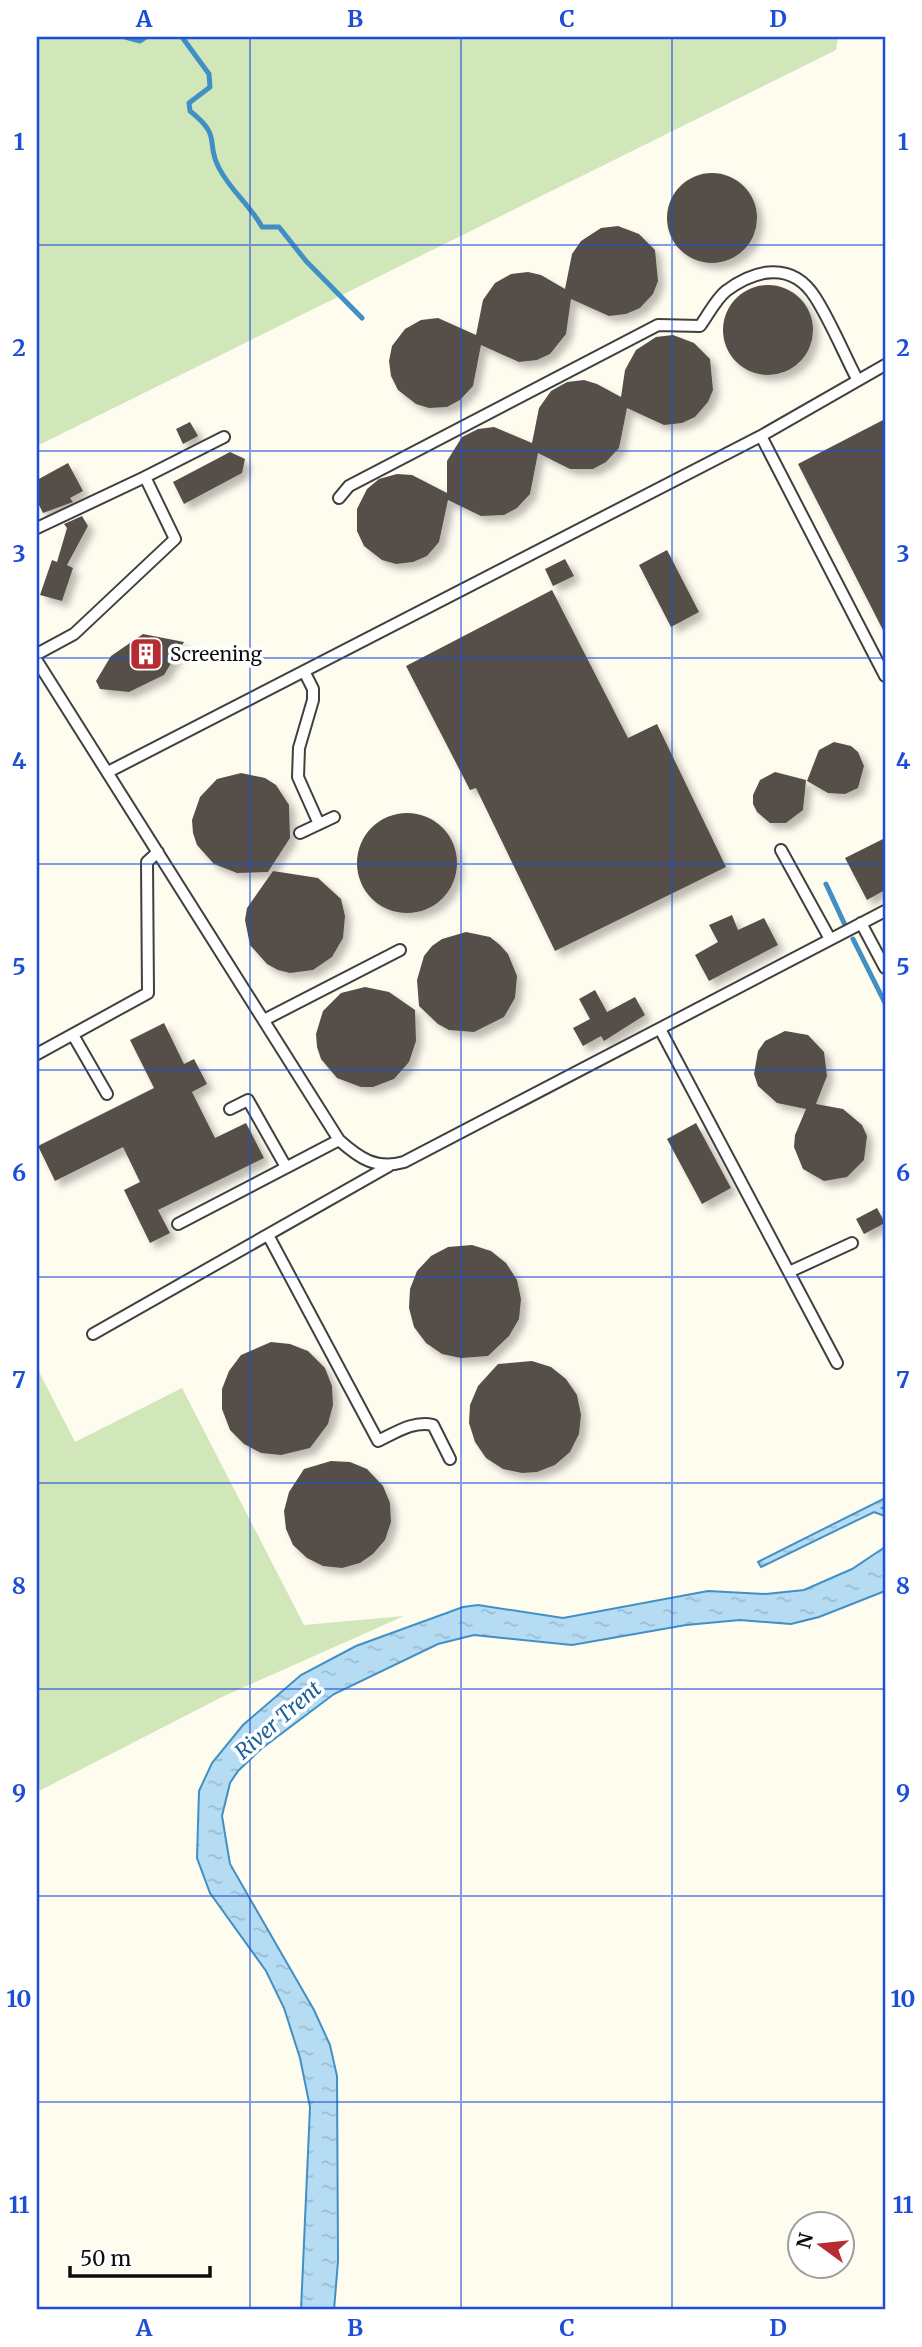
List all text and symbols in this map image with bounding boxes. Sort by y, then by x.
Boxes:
text: A [135,4,153,33]
text: B [347,4,363,33]
text: C [559,4,575,33]
text: D [769,4,787,33]
text: 1 [14,127,25,156]
text: 1 [898,127,909,156]
text: 2 [12,333,26,362]
text: 2 [896,333,910,362]
text: 3 [12,539,26,568]
text: 3 [896,539,910,568]
building icon: Screening [127,635,165,673]
place label: Screening [170,642,262,666]
text: 4 [12,746,27,775]
text: 4 [896,746,911,775]
text: 5 [12,952,26,981]
text: 5 [896,952,910,981]
text: 6 [12,1158,26,1187]
text: 6 [896,1158,910,1187]
text: 7 [12,1365,26,1394]
text: 7 [896,1365,910,1394]
text: 8 [12,1571,26,1600]
text: 8 [896,1571,910,1600]
water label: River Trent [229,1675,327,1765]
text: 9 [12,1778,26,1807]
text: 9 [896,1778,910,1807]
text: 10 [7,1984,31,2013]
text: 10 [891,1984,915,2013]
text: 11 [9,2190,30,2219]
text: 11 [893,2190,914,2219]
north arrow [786,2210,856,2280]
text: N [791,2230,818,2251]
scale bar [70,2235,210,2279]
text: 50 m [80,2245,131,2272]
text: A [135,2313,153,2342]
text: B [347,2313,363,2342]
text: C [559,2313,575,2342]
text: D [769,2313,787,2342]

